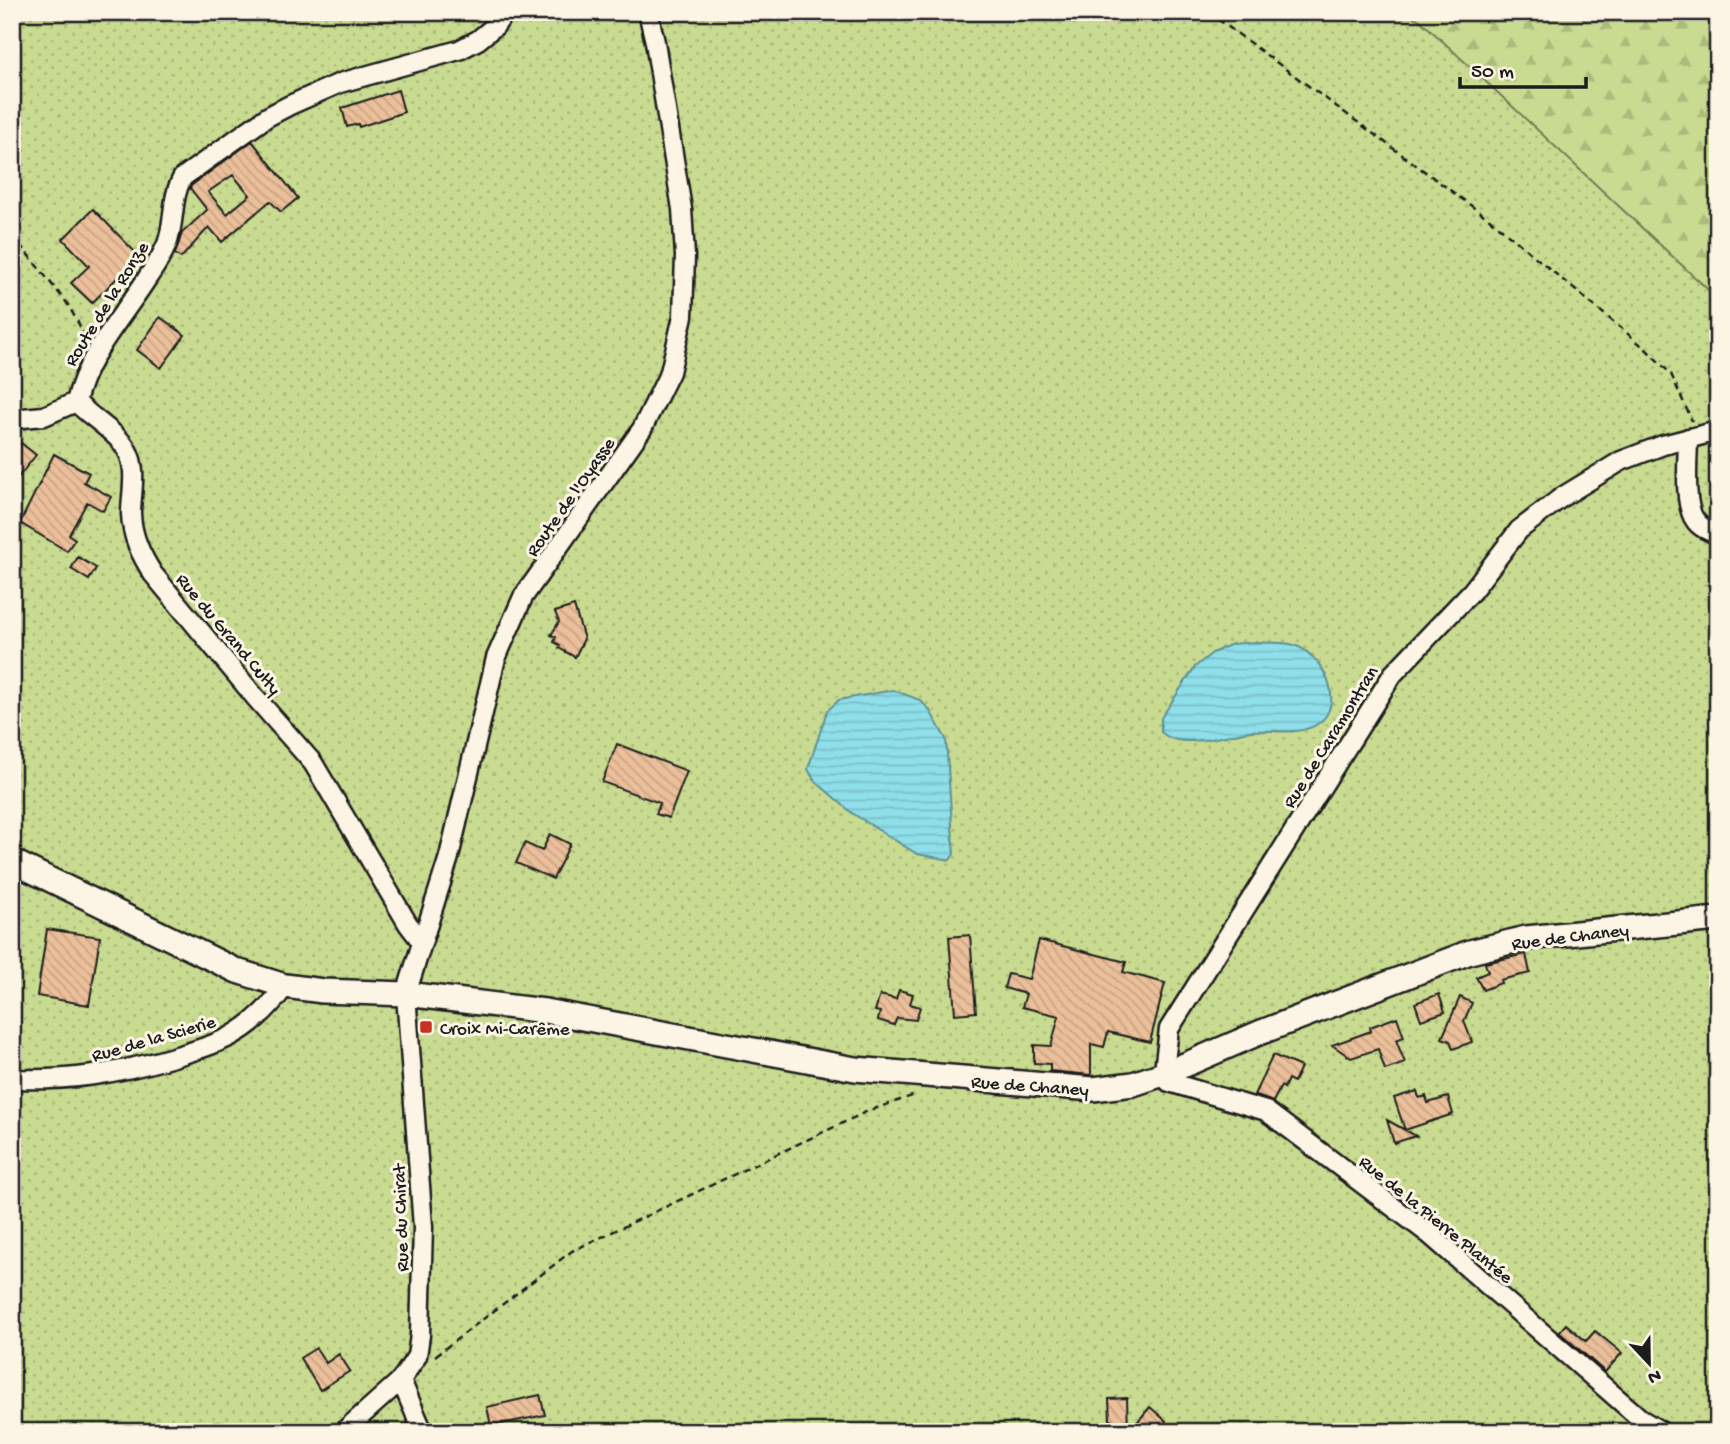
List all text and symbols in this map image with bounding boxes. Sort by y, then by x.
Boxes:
scale bar [1460,46,1586,90]
text: 50 m [1471,61,1514,86]
street label: Route de la Ronze [60,238,156,371]
street label: Route de l'Oyasse [522,434,622,562]
street label: Rue du Grand Culty [170,570,285,701]
street label: Rue de Caramontran [1279,663,1385,813]
street label: Rue de Chaney [1511,920,1631,957]
street label: Rue de la Scierie [89,1012,219,1069]
marker: Croix Mi-Carême [418,1019,434,1035]
place label: Croix Mi-Carême [440,1019,570,1042]
street label: Rue de Chaney [970,1072,1090,1103]
street label: Rue de la Pierre Plantée [1353,1151,1517,1290]
street label: Rue du Chirat [389,1162,416,1272]
north arrow [1614,1328,1684,1398]
text: N [1644,1363,1664,1389]

